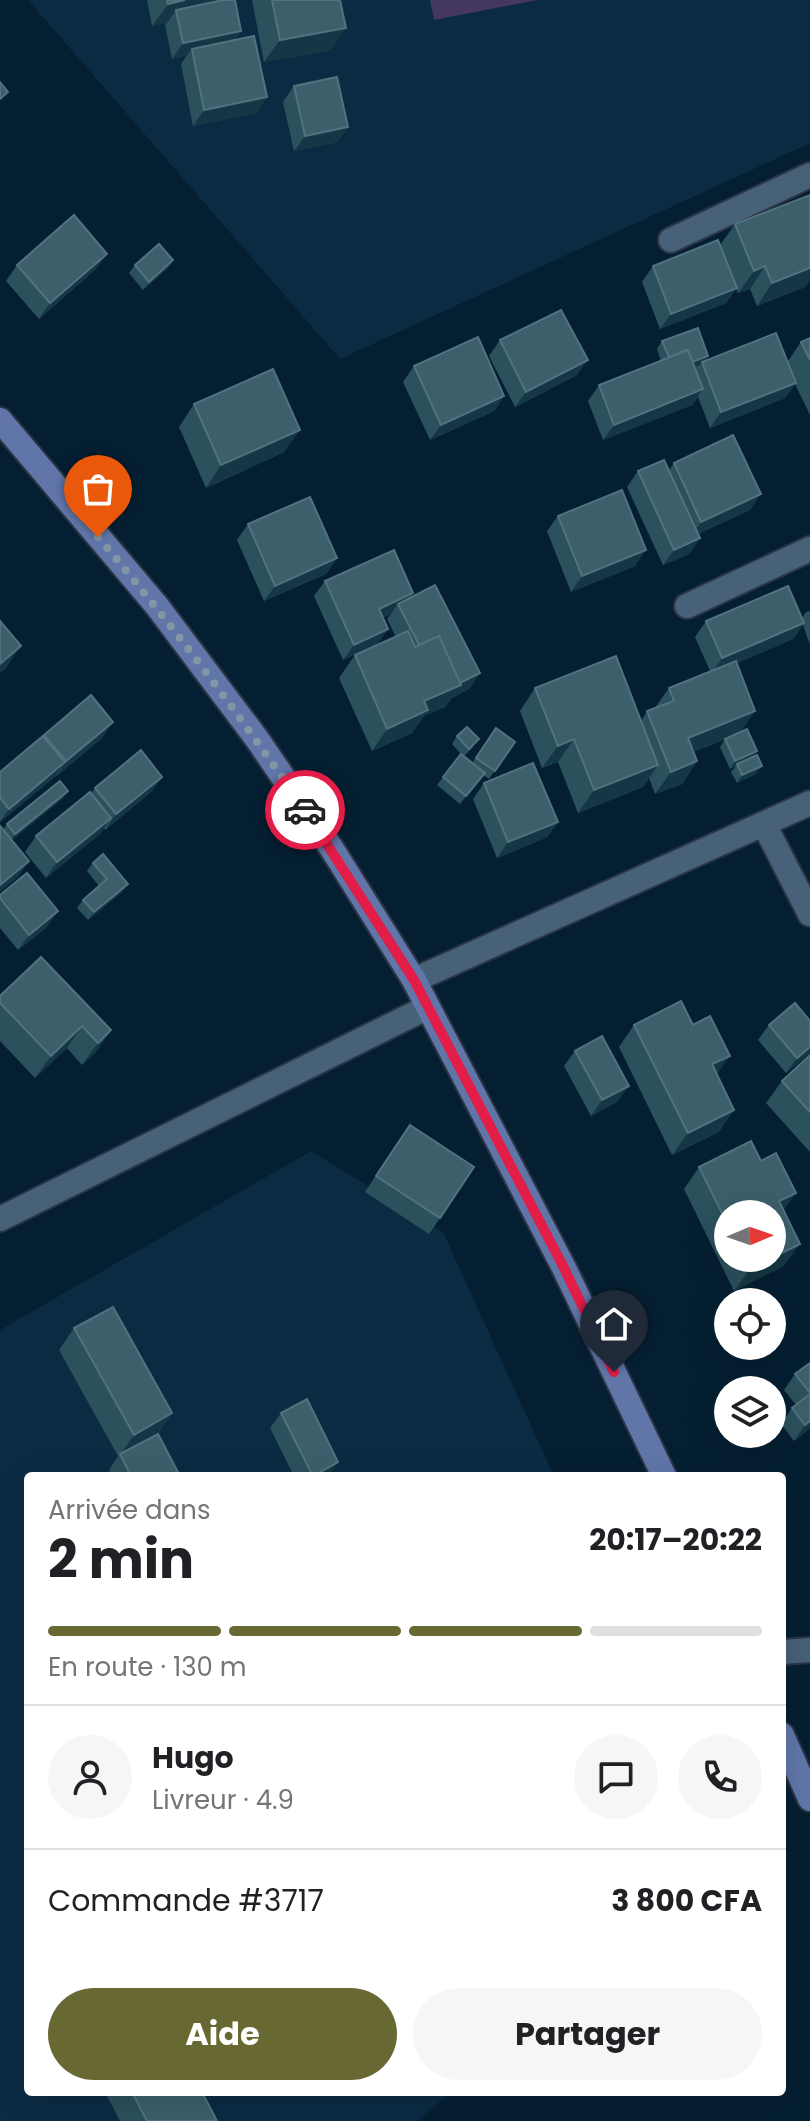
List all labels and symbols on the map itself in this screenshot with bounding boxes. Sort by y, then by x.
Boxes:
pin [64,455,132,537]
courier [265,770,345,850]
north arrow [714,1200,786,1272]
pin [580,1290,648,1372]

